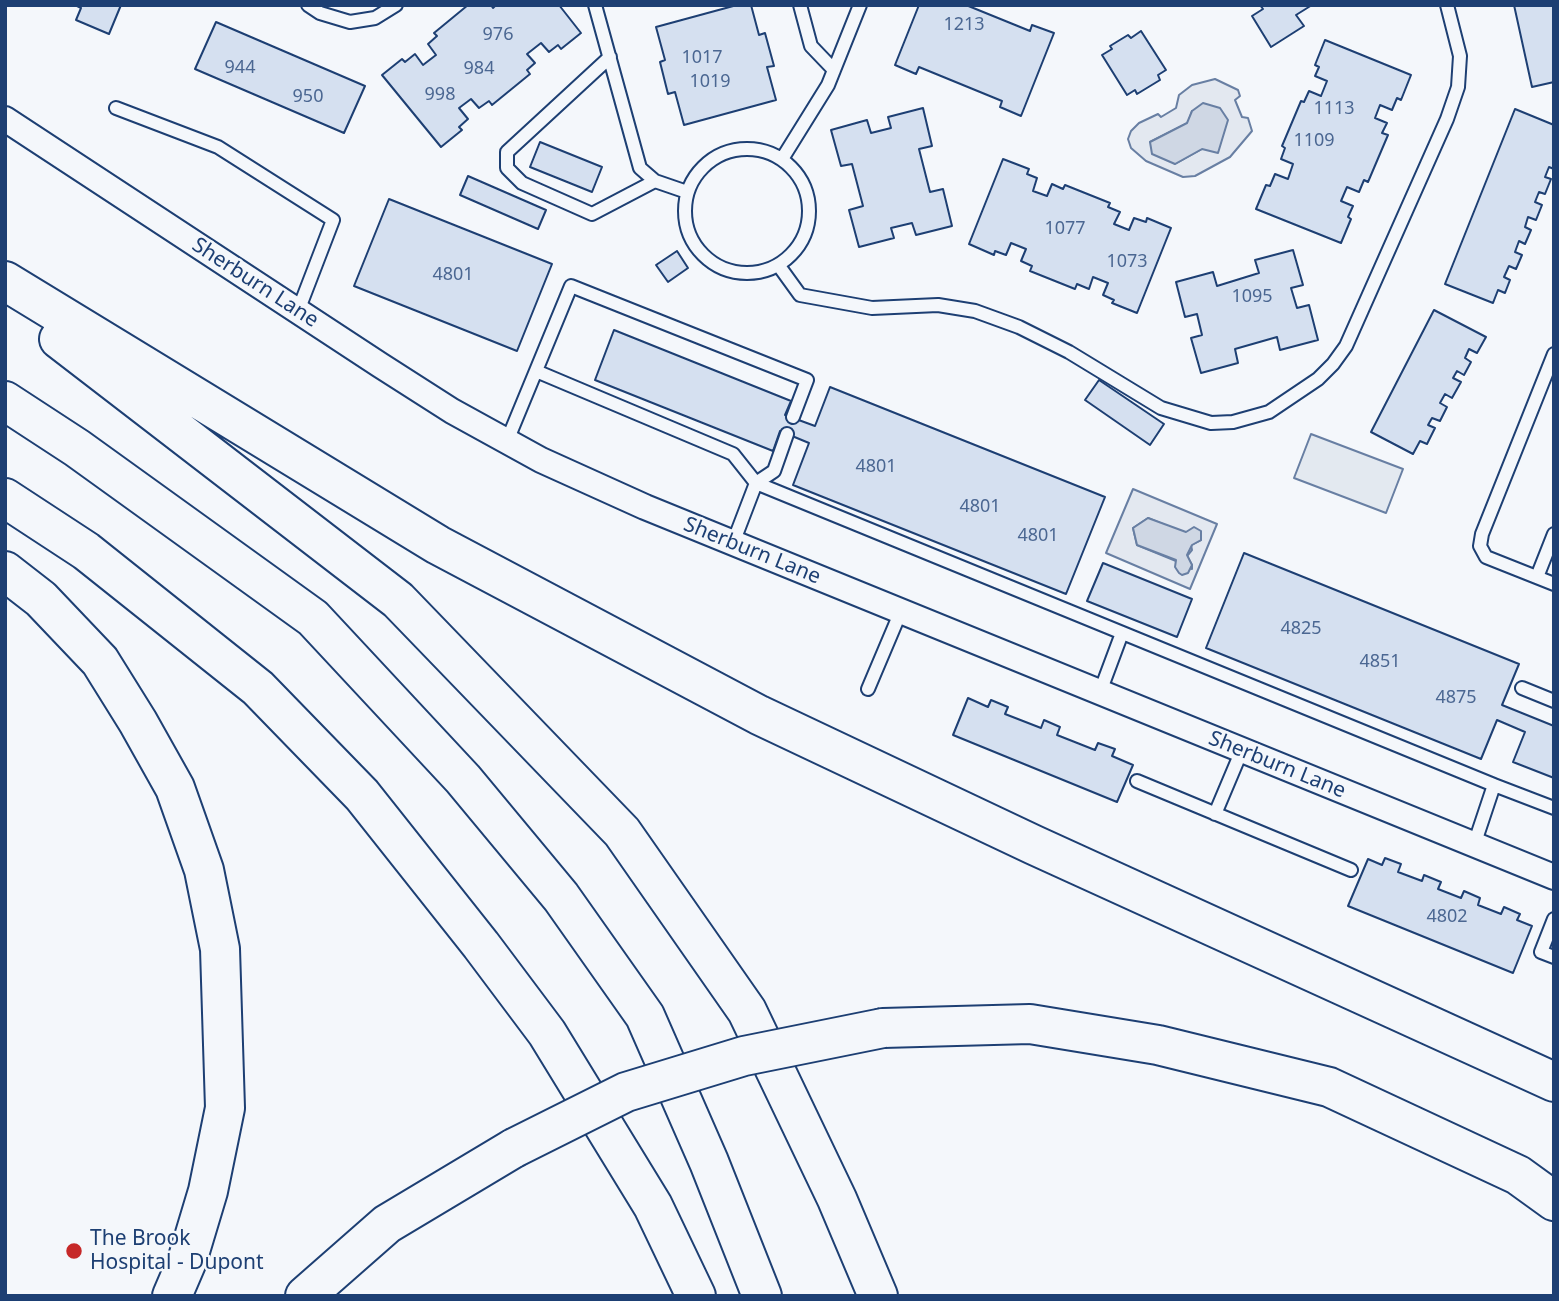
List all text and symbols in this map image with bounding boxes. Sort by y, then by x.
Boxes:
house number: 1213 [943,14,985,36]
house number: 976 [483,24,513,46]
house number: 1017 [681,47,723,69]
house number: 944 [225,57,255,79]
house number: 984 [464,58,494,80]
house number: 1019 [689,71,731,93]
house number: 998 [425,84,455,106]
house number: 950 [293,86,323,108]
house number: 1113 [1313,98,1355,120]
house number: 1109 [1293,130,1335,152]
house number: 1077 [1044,218,1086,240]
street label: Sherburn Lane [187,233,323,333]
house number: 1073 [1106,251,1148,273]
house number: 4801 [432,264,474,286]
house number: 1095 [1231,286,1273,308]
house number: 4801 [855,456,897,478]
house number: 4801 [959,496,1001,518]
street label: Sherburn Lane [680,512,824,590]
house number: 4801 [1017,525,1059,547]
house number: 4825 [1280,618,1322,640]
house number: 4851 [1359,651,1401,673]
house number: 4875 [1435,687,1477,709]
street label: Sherburn Lane [1205,726,1349,804]
house number: 4802 [1426,906,1468,928]
place label: The Brook Hospital - Dupont [90,1226,264,1276]
marker: The Brook Hospital - Dupont [64,1241,84,1261]

